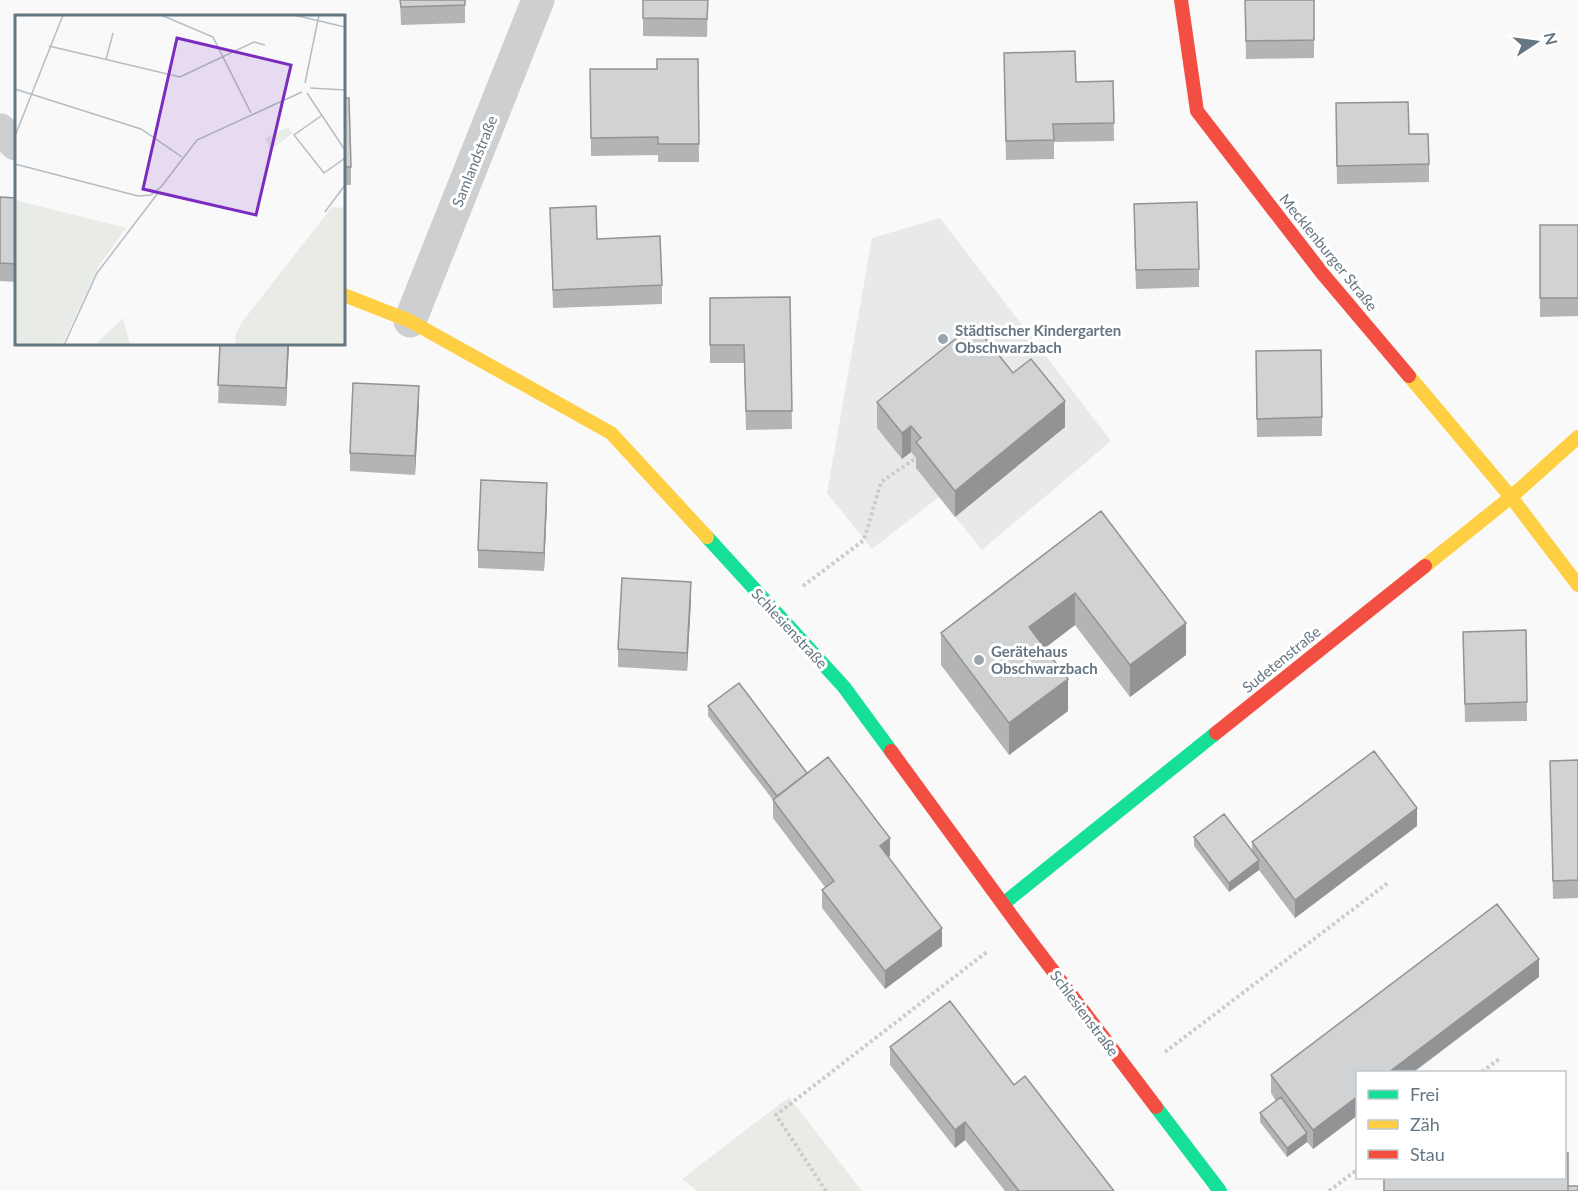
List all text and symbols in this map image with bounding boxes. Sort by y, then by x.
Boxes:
north arrow [1506,12,1566,72]
inset map [15,15,345,345]
text: N [1540,30,1562,47]
street label: Samlandstraße [448,113,501,209]
street label: Mecklenburger Straße [1276,190,1382,314]
place label: Städtischer Kindergarten Obschwarzbach [955,321,1121,356]
marker: Städtischer Kindergarten Obschwarzbach [936,332,950,346]
street label: Schlesienstraße [748,584,832,672]
street label: Sudetenstraße [1238,622,1324,696]
place label: Gerätehaus Obschwarzbach [991,642,1098,677]
marker: Gerätehaus Obschwarzbach [972,653,986,667]
street label: Schlesienstraße [1047,967,1123,1060]
legend [1356,1071,1566,1179]
text: Frei [1410,1083,1439,1105]
text: Zäh [1410,1113,1440,1135]
text: Stau [1410,1143,1445,1165]

